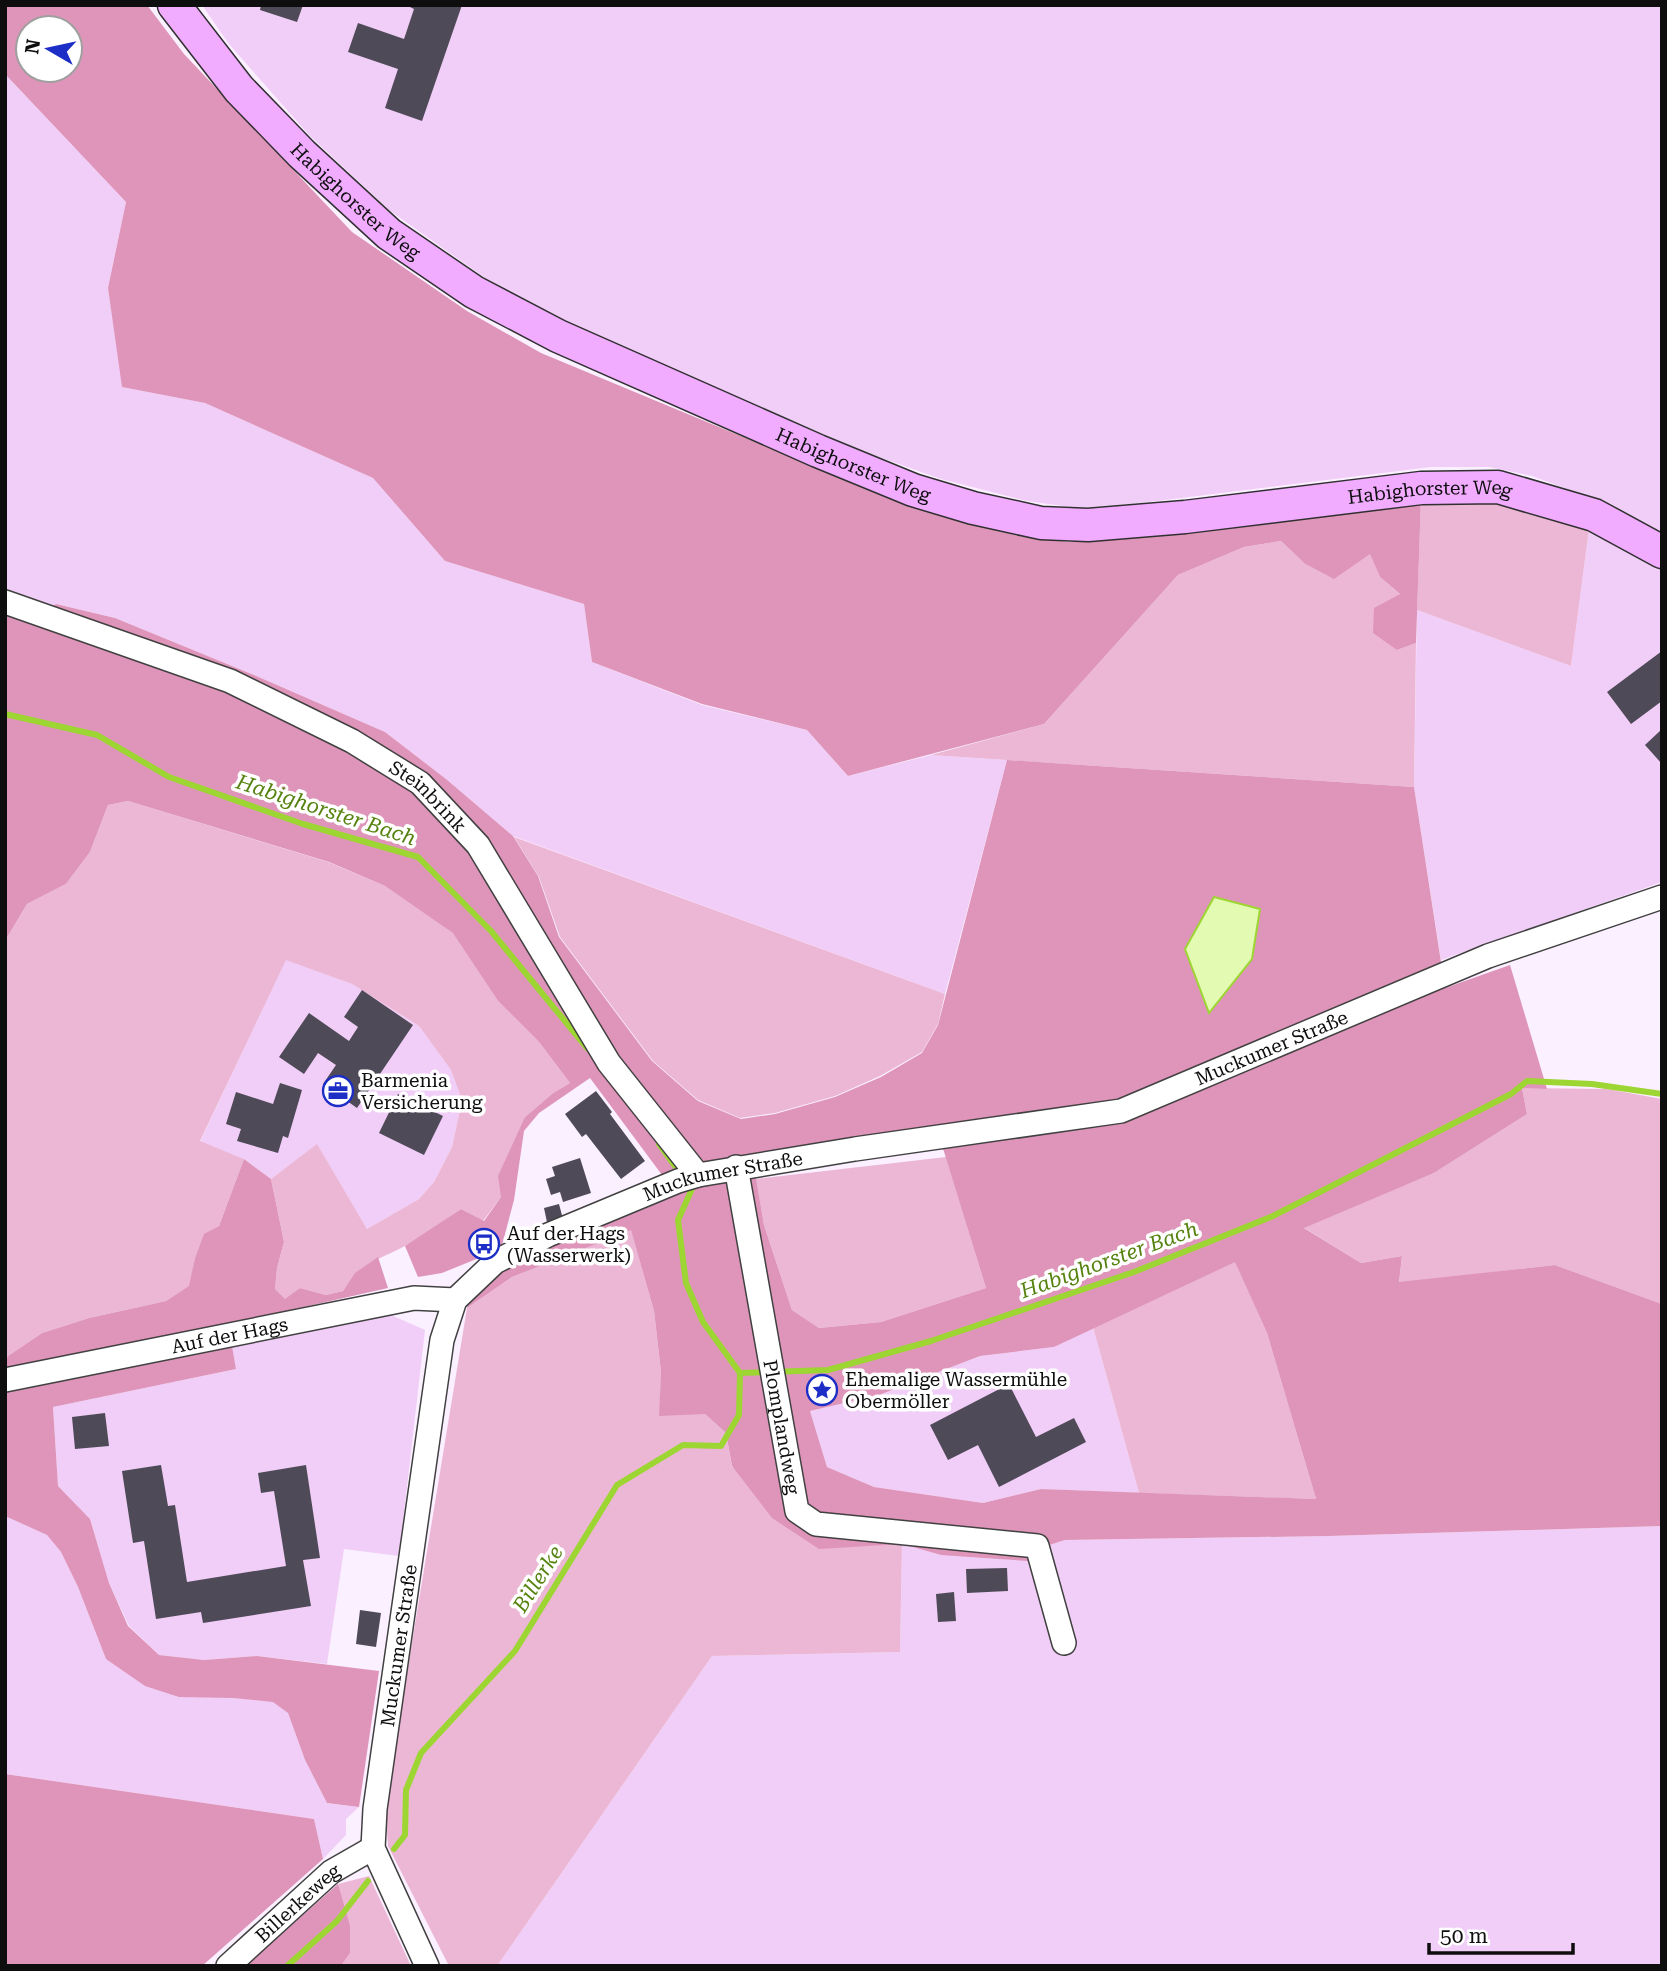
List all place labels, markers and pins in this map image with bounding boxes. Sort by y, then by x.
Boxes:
place label: Barmenia Versicherung [361,1069,483,1114]
office icon: Barmenia Versicherung [321,1074,355,1108]
place label: Auf der Hags (Wasserwerk) [507,1222,631,1267]
bus stop icon: Auf der Hags (Wasserwerk) [467,1227,501,1261]
place label: Ehemalige Wassermühle Obermöller [845,1368,1067,1413]
place icon: Ehemalige Wassermühle Obermöller [805,1373,839,1407]

